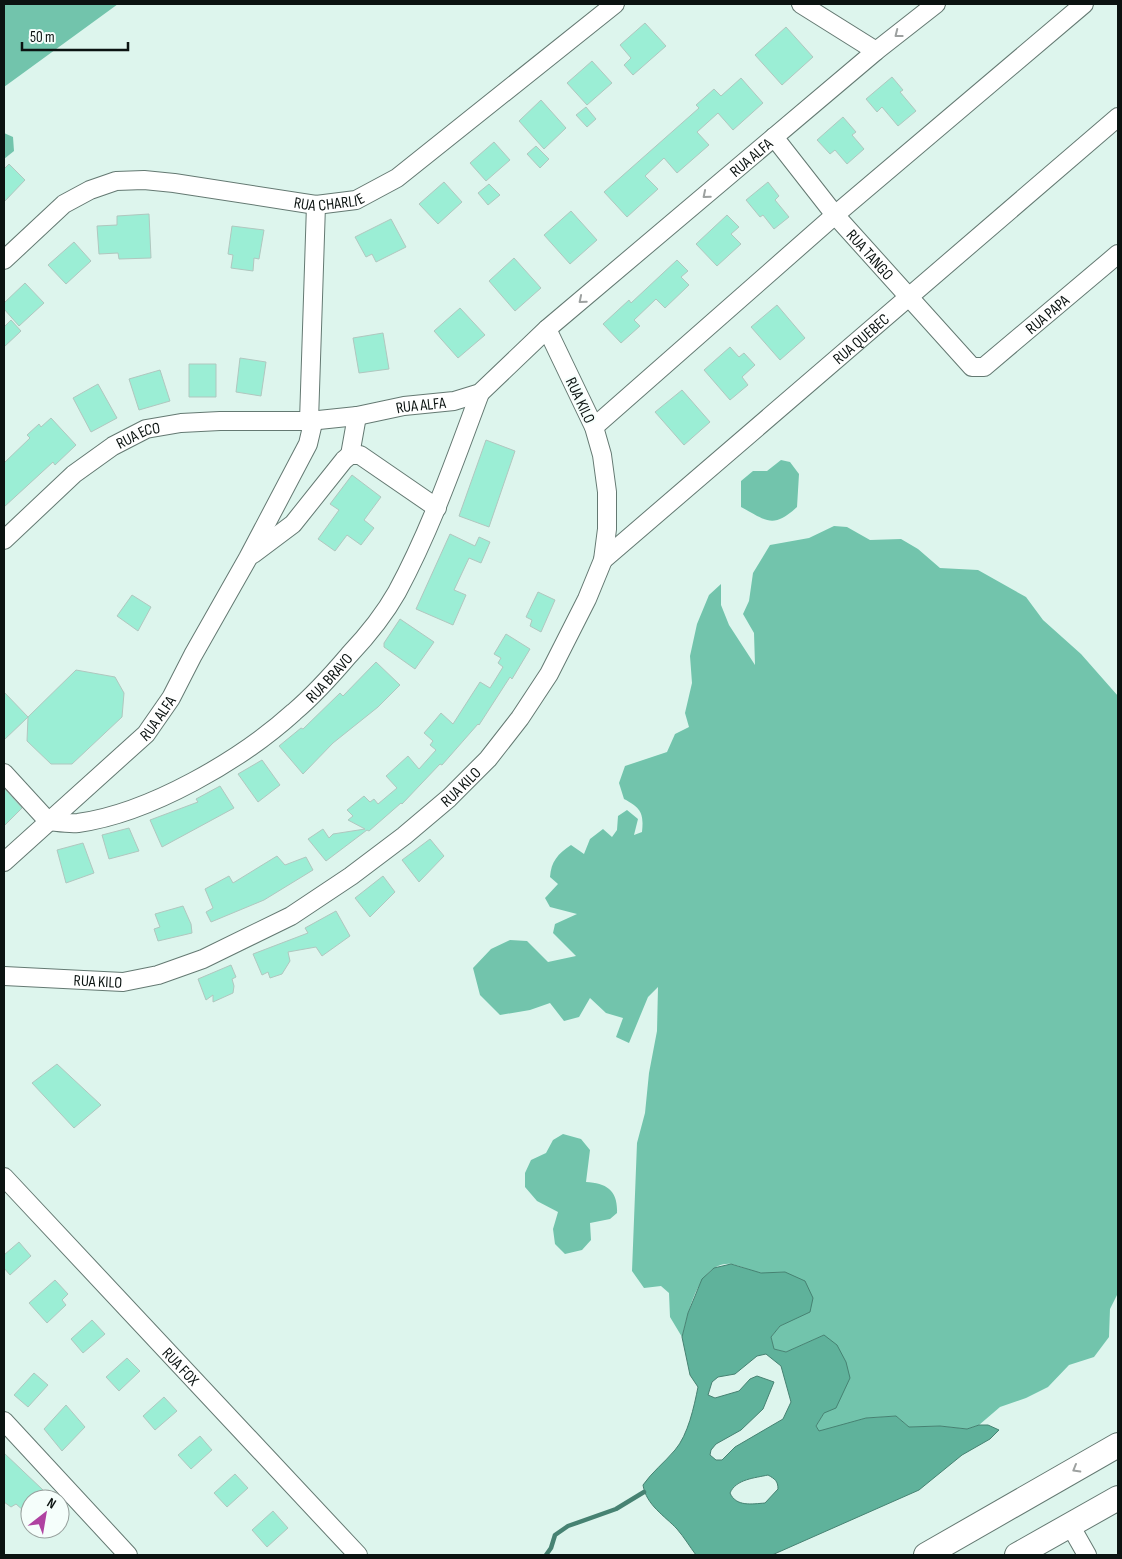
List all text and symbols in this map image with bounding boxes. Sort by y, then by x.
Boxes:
scale bar [22,20,129,52]
text: 50 m [30,28,55,47]
one-way arrow [894,28,904,37]
street label: RUA ALFA [726,135,777,181]
street label: RUA CHARLIE [292,189,368,216]
one-way arrow [703,189,712,198]
street label: RUA TANGO [842,226,897,285]
street label: RUA PAPA [1022,291,1074,339]
one-way arrow [579,294,588,303]
street label: RUA QUEBEC [830,310,894,369]
street label: RUA KILO [561,375,599,427]
street label: RUA ALFA [394,394,447,418]
street label: RUA ECO [113,419,162,454]
street label: RUA BRAVO [302,650,357,707]
street label: RUA ALFA [137,692,181,746]
street label: RUA KILO [438,764,485,812]
street label: RUA KILO [73,972,123,993]
street label: RUA FOX [158,1344,202,1390]
one-way arrow [1072,1463,1081,1473]
north arrow [20,1489,70,1539]
text: N [44,1494,59,1512]

